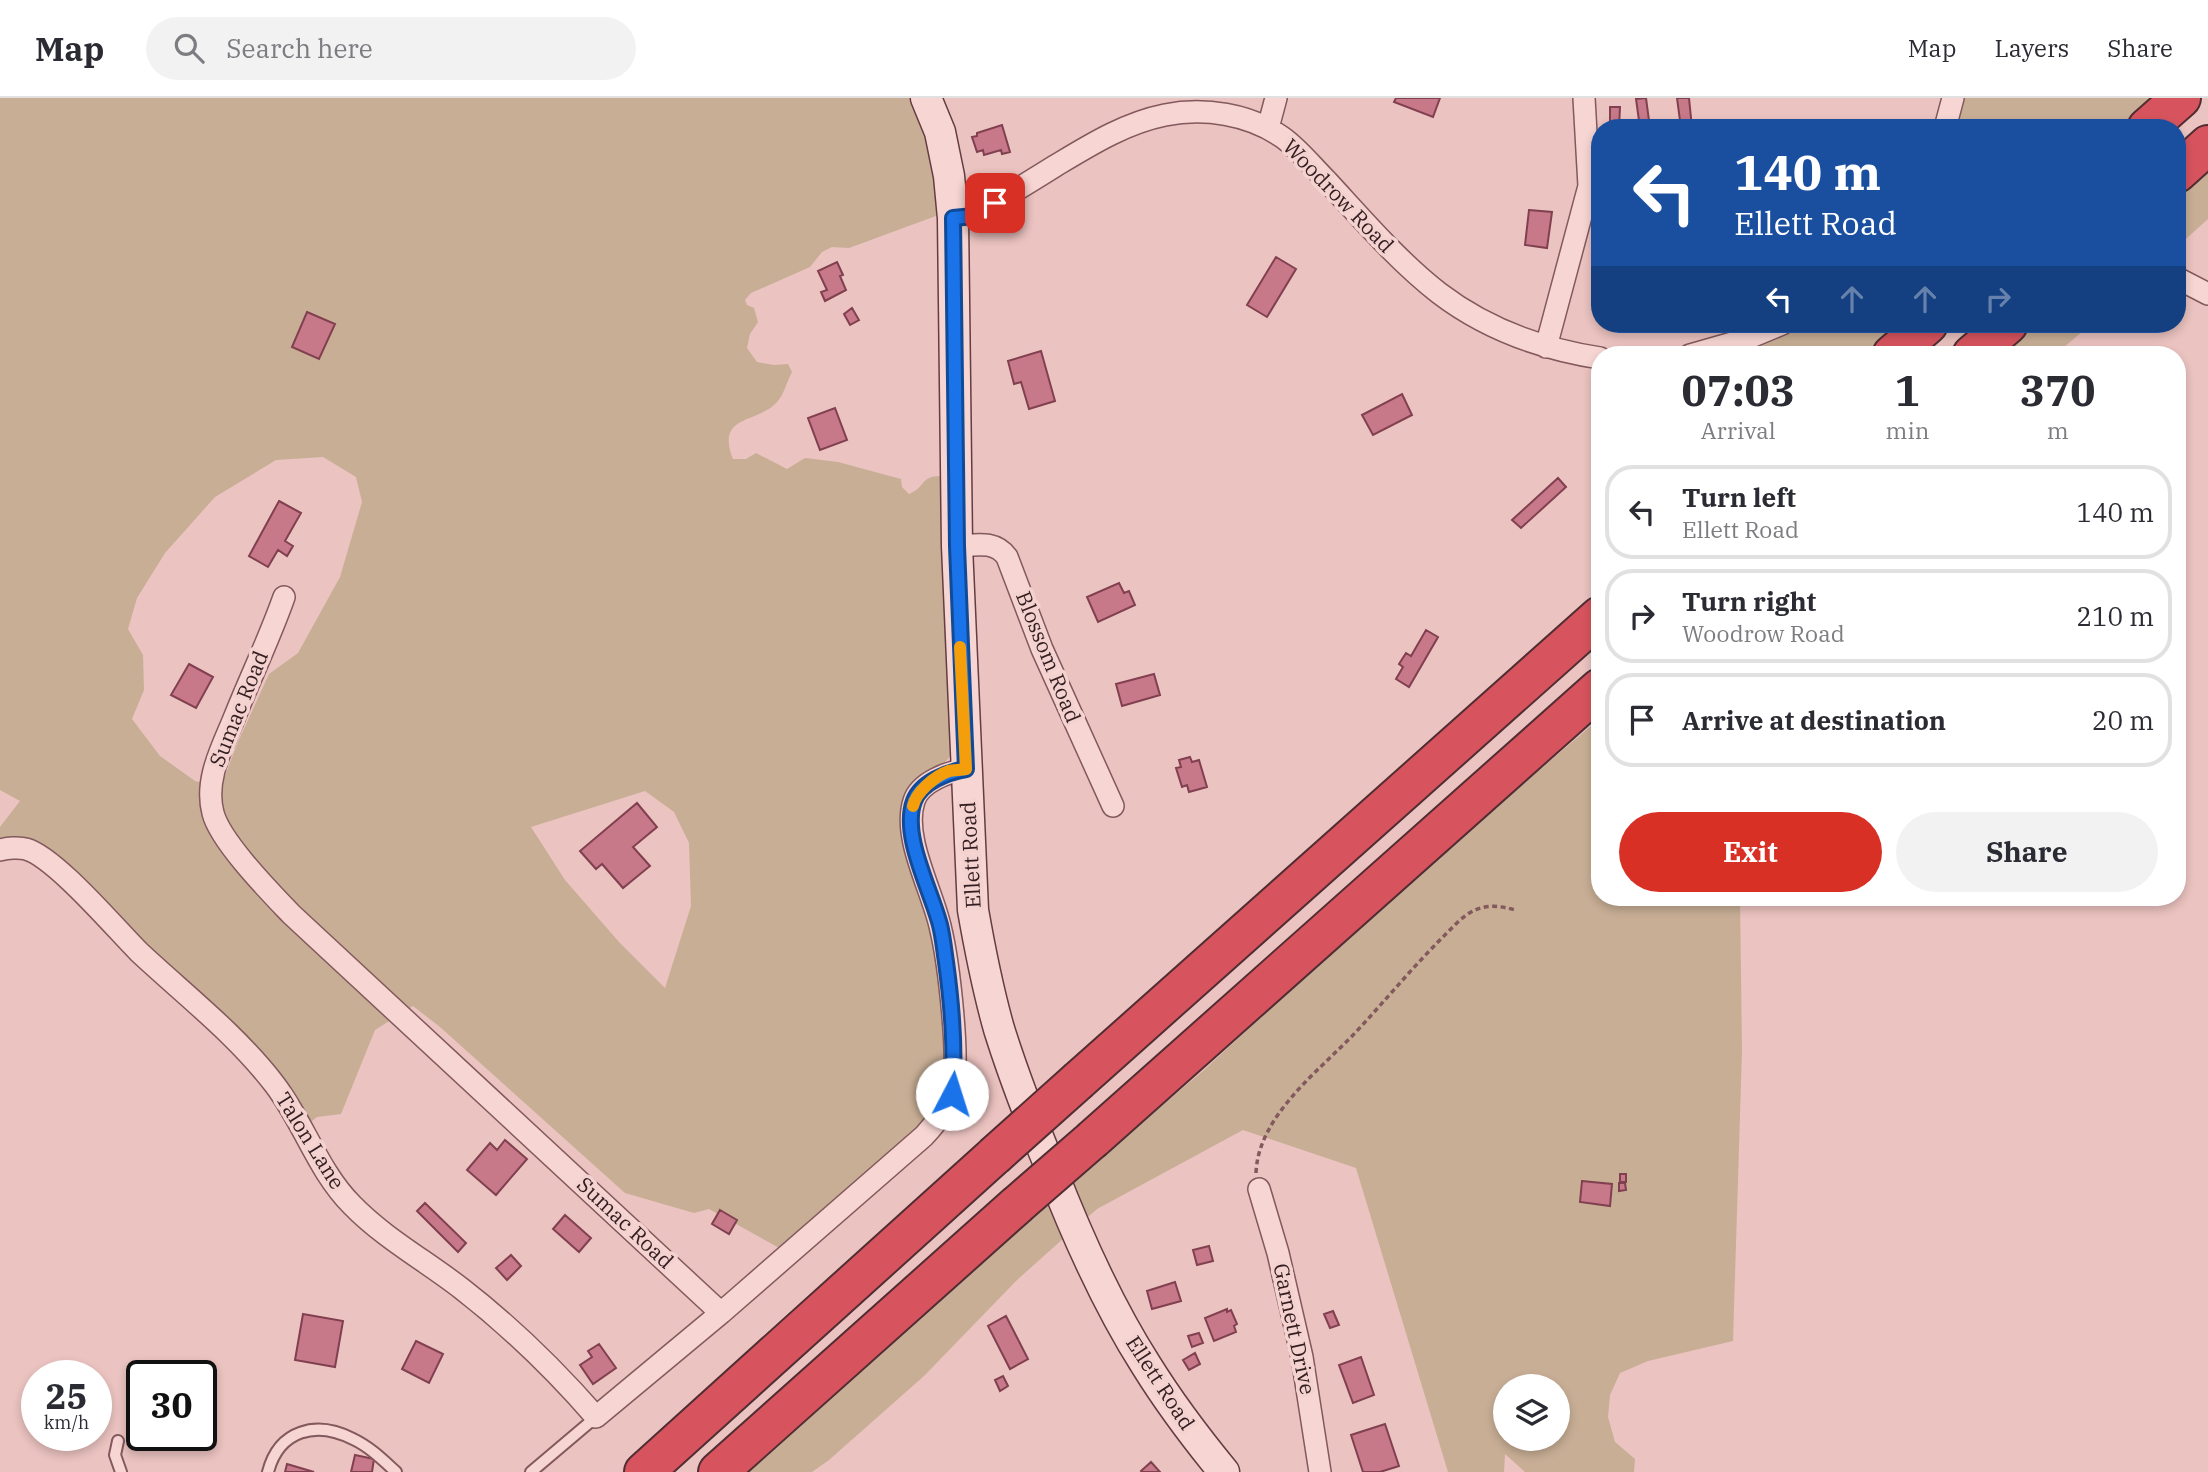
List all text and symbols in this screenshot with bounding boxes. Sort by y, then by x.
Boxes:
search box [146,17,636,80]
text: Map [35,27,104,70]
icon: search [170,29,208,67]
text: Search here [226,31,373,65]
text: Map [1908,32,1956,64]
text: Layers [1994,32,2069,64]
text: Share [2107,32,2173,64]
street label: Woodrow Road [1277,132,1401,259]
text: 140 m [1734,140,1881,203]
icon: left [1619,147,1710,238]
pin [965,173,1025,233]
icon: arrive [976,184,1014,222]
text: Ellett Road [1734,202,1897,244]
icon: left [1760,280,1798,318]
icon: ahead [1833,280,1871,318]
icon: ahead [1906,280,1944,318]
icon: right [1979,280,2017,318]
text: 07:03 [1681,363,1795,418]
text: 1 [1895,363,1920,418]
text: 370 [2020,363,2095,418]
text: Arrival [1701,415,1776,445]
text: min [1886,415,1929,445]
text: m [2047,415,2069,445]
text: Turn left [1682,480,1796,514]
icon: left [1623,493,1661,531]
text: 140 m [2076,495,2154,529]
text: Ellett Road [1682,514,1799,544]
text: Turn right [1682,584,1816,618]
street label: Blossom Road [1010,587,1088,727]
icon: right [1623,597,1661,635]
text: 210 m [2076,599,2154,633]
text: Woodrow Road [1682,618,1845,648]
street label: Sumac Road [202,646,274,771]
icon: arrive [1623,701,1661,739]
text: Arrive at destination [1682,703,1946,737]
text: 20 m [2092,703,2154,737]
street label: Ellett Road [953,801,987,909]
button: Exit [1619,812,1882,892]
button: Share [1896,812,2158,892]
position arrow [915,1057,989,1131]
street label: Talon Lane [270,1087,352,1194]
street label: Sumac Road [571,1170,680,1274]
street label: Garnett Drive [1267,1261,1323,1397]
street label: Ellett Road [1120,1330,1202,1435]
speed limit sign: 30 [126,1360,217,1451]
text: 25 [45,1373,88,1419]
map controls [1493,1374,1570,1451]
button: layers [1493,1374,1570,1451]
text: km/h [44,1411,89,1434]

